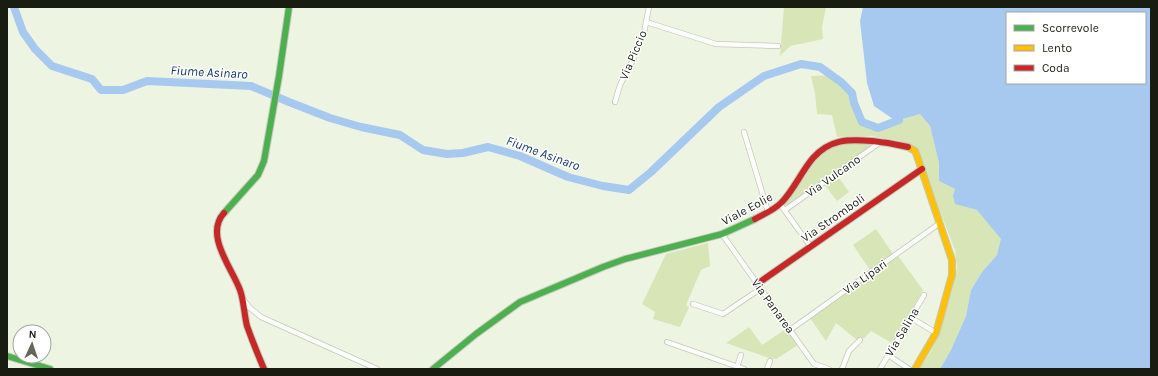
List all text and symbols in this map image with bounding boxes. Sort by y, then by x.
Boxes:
legend [1006,12,1146,84]
text: Scorrevole [1042,21,1099,35]
street label: Via Piccio [616,28,650,82]
text: Lento [1042,41,1072,55]
text: Coda [1042,61,1070,75]
water label: Fiume Asinaro [170,62,249,82]
water label: Fiume Asinaro [504,133,582,173]
street label: Via Vulcano [803,152,863,200]
street label: Viale Eolie [719,190,775,228]
street label: Via Stromboli [799,191,867,245]
street label: Via Lipari [840,257,890,297]
street label: Via Panarea [749,276,797,336]
street label: Via Salina [882,305,922,359]
north arrow [12,324,52,364]
text: N [28,328,37,341]

